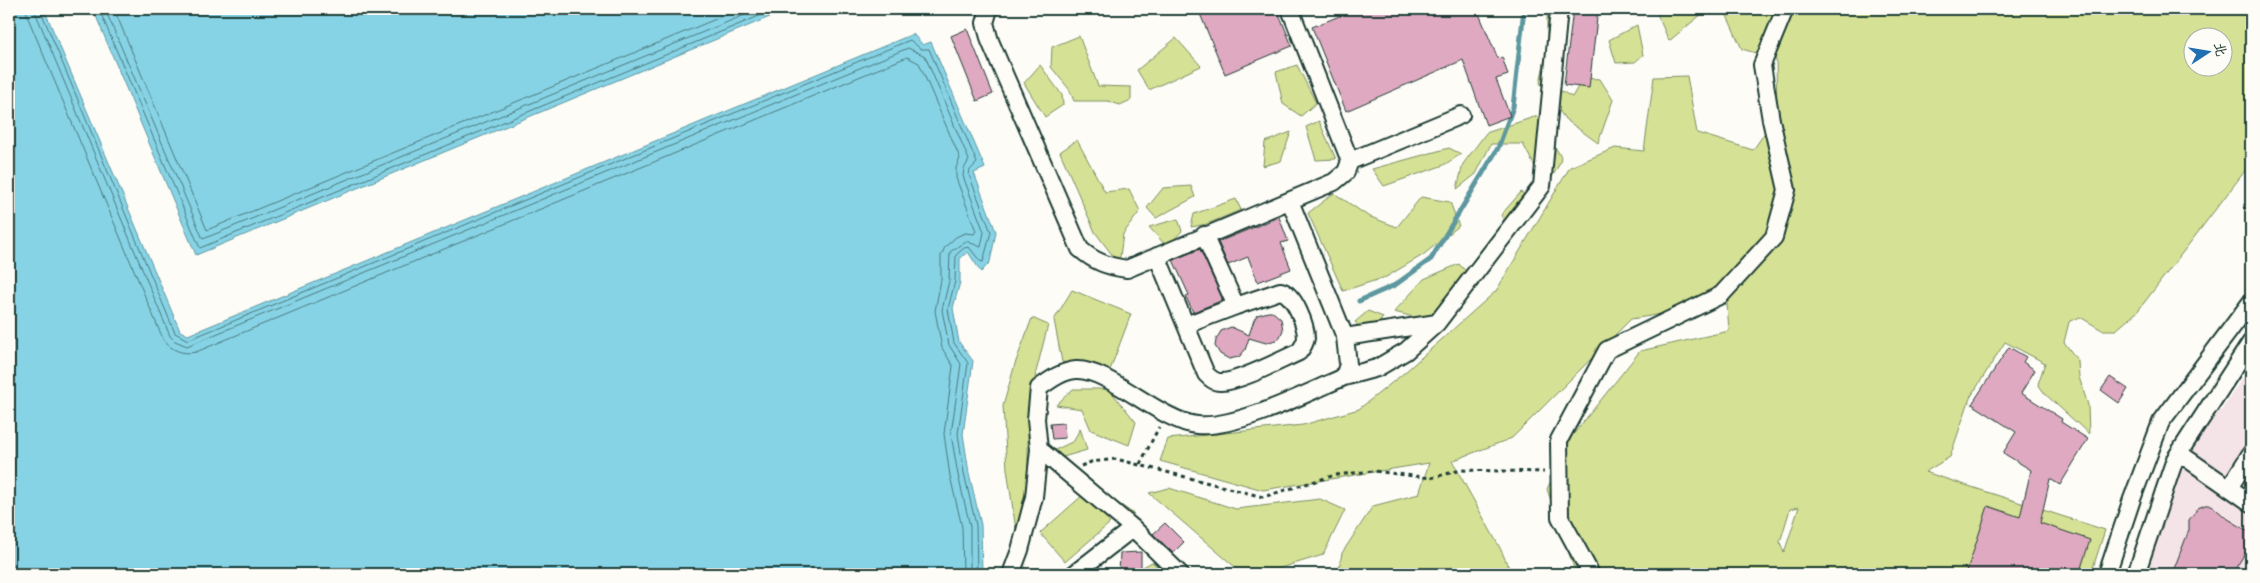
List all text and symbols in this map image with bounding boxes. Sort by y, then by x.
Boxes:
north arrow [2182,28,2232,78]
text: 北 [2210,41,2230,58]

